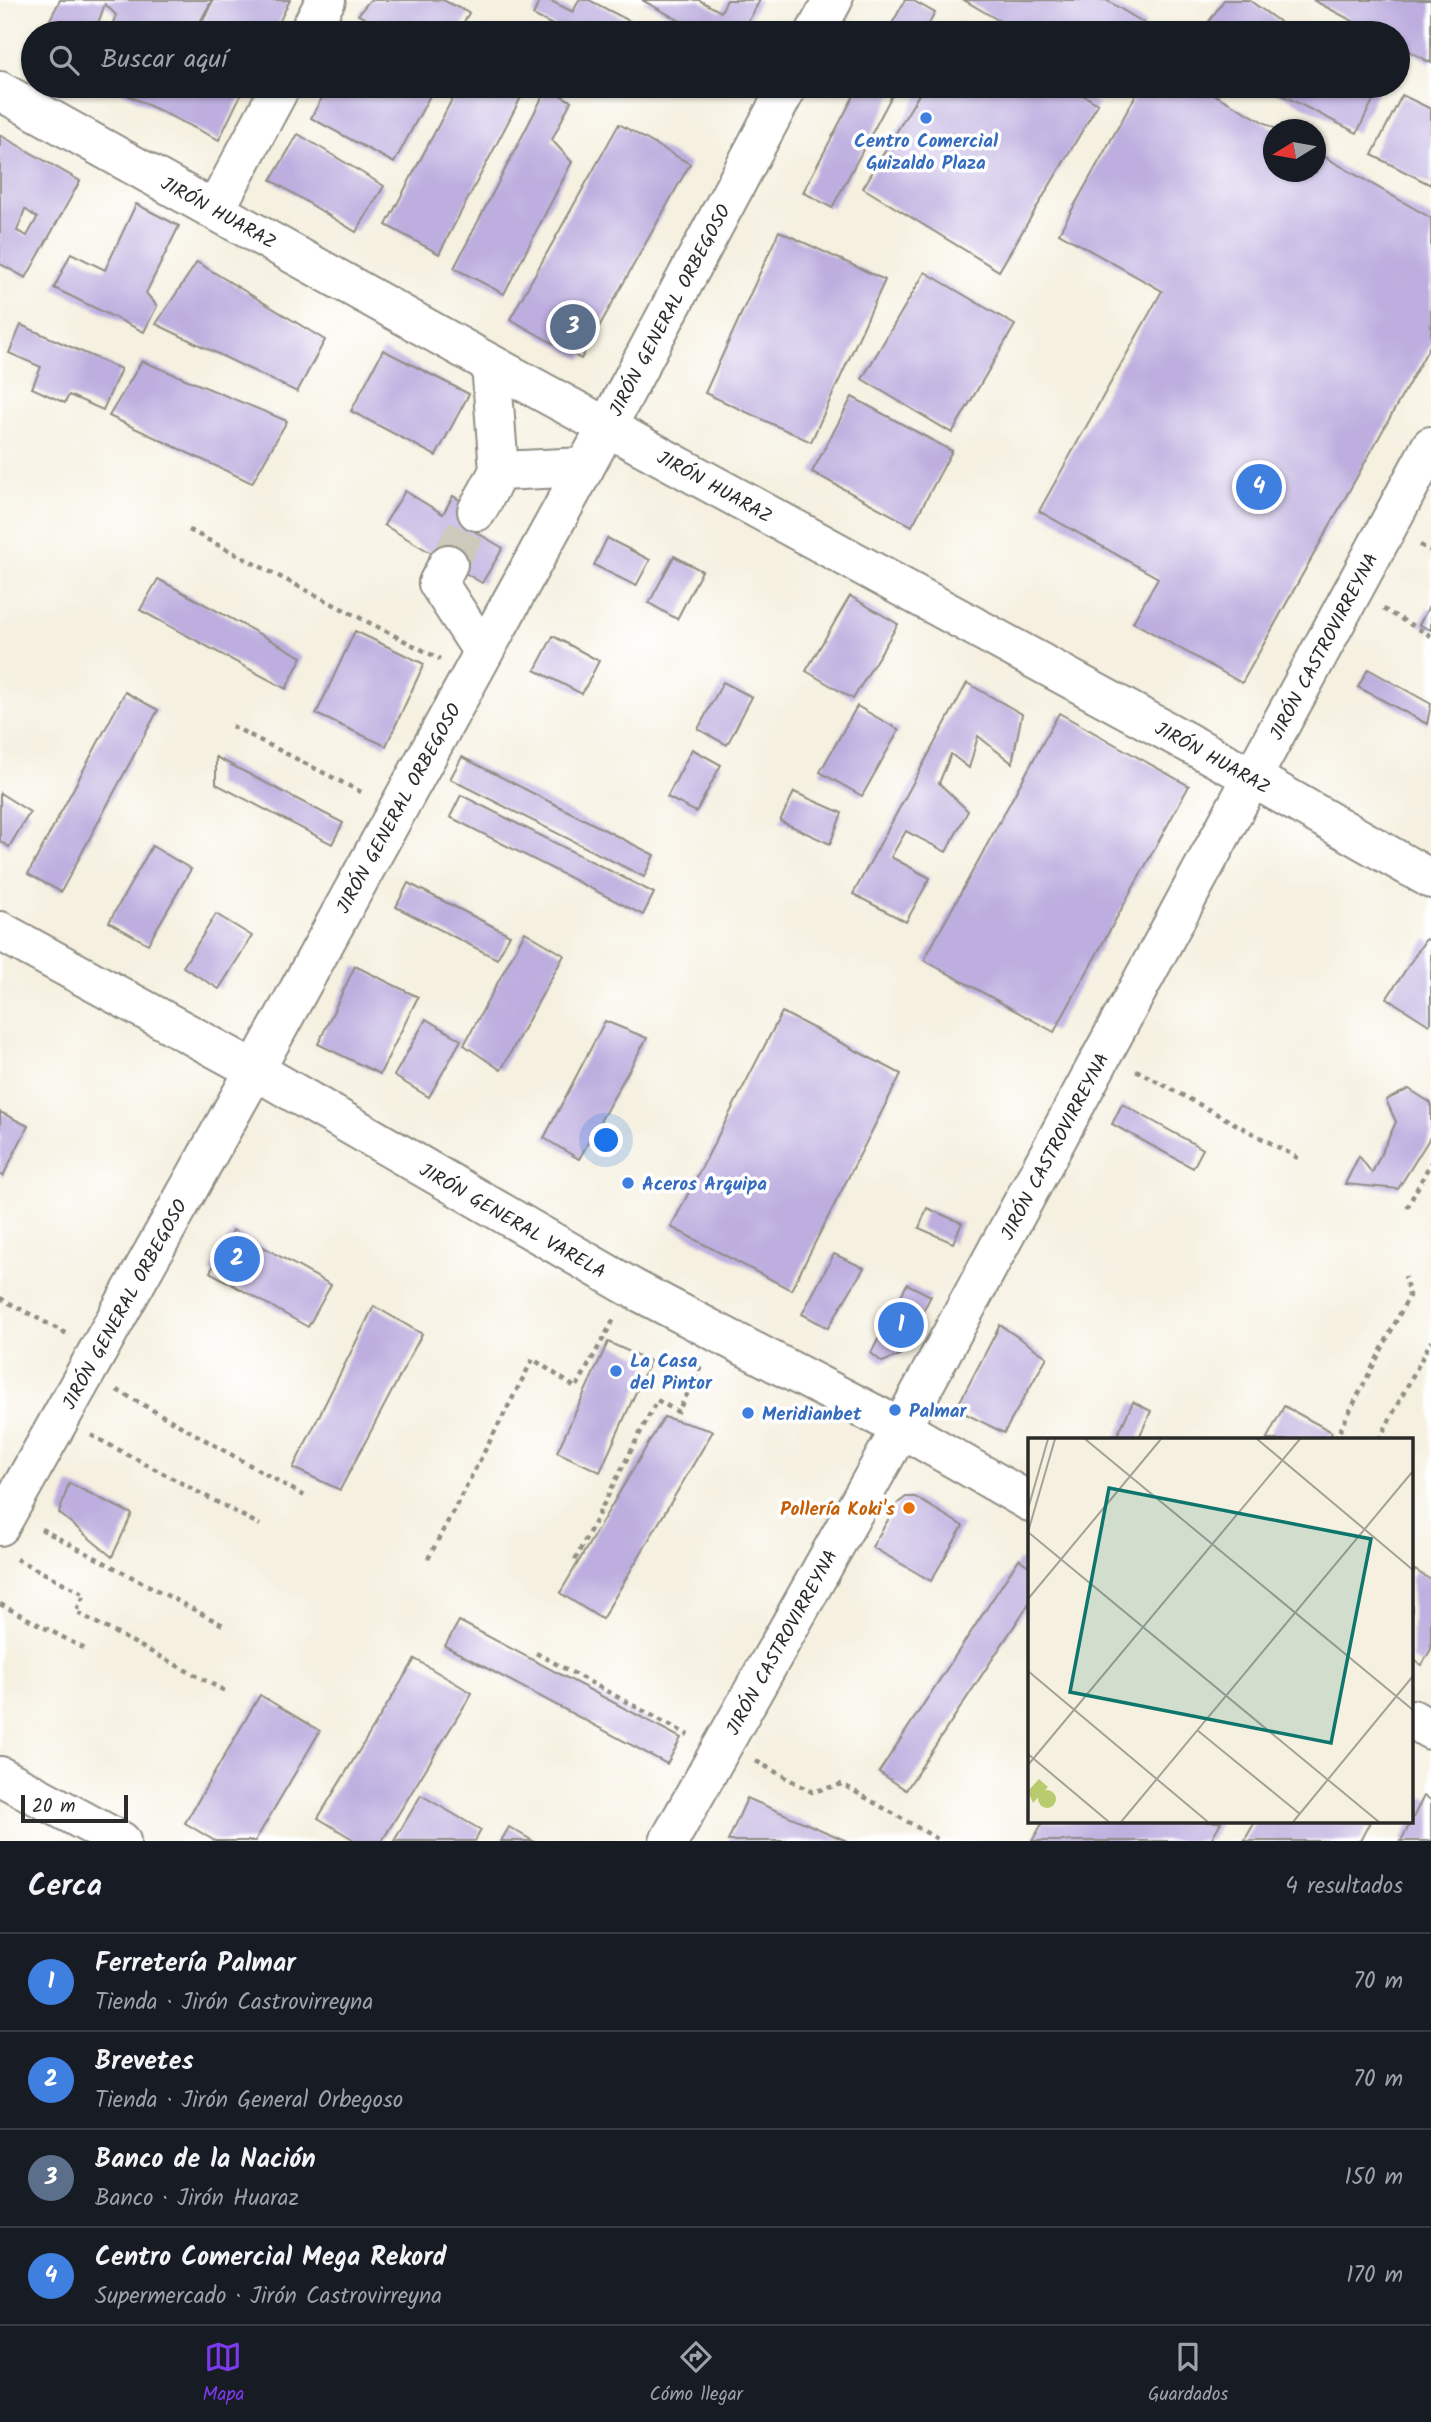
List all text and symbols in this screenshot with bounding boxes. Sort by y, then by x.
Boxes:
search box [21,21,1410,98]
text: Buscar aquí [101,39,227,81]
icon: search [45,41,83,79]
marker: Centro Comercial Guizaldo Plaza [918,110,934,126]
north arrow [1263,119,1326,182]
place label: Centro Comercial Guizaldo Plaza [854,127,999,179]
street label: JIRÓN HUARAZ [155,170,281,258]
street label: JIRÓN GENERAL ORBEGOSO [602,199,740,422]
pin: 3 [550,301,596,353]
street label: JIRÓN HUARAZ [651,444,777,532]
pin: 4 [1236,461,1282,513]
street label: JIRÓN CASTROVIRREYNA [1263,548,1387,746]
street label: JIRÓN GENERAL ORBEGOSO [329,698,470,920]
street label: JIRÓN HUARAZ [1149,715,1275,803]
street label: JIRÓN CASTROVIRREYNA [994,1048,1118,1246]
your location [589,1123,623,1157]
street label: JIRÓN GENERAL VARELA [413,1156,611,1288]
place label: Aceros Arquipa [642,1170,767,1200]
marker: Aceros Arquipa [620,1175,636,1191]
street label: JIRÓN GENERAL ORBEGOSO [55,1194,196,1416]
pin: 2 [214,1233,260,1285]
pin: 1 [878,1299,924,1351]
place label: La Casa del Pintor [630,1347,713,1399]
marker: La Casa del Pintor [608,1363,624,1379]
place label: Palmar [909,1397,967,1427]
place label: Meridianbet [762,1400,862,1430]
marker: Palmar [887,1402,903,1418]
marker: Meridianbet [740,1405,756,1421]
inset map [1028,1438,1414,1824]
place label: Pollería Koki's [780,1495,895,1525]
marker: Pollería Koki's [901,1500,917,1516]
street label: JIRÓN CASTROVIRREYNA [719,1544,846,1741]
scale bar [21,1792,128,1824]
text: 20 m [32,1792,75,1822]
text: Cerca [28,1863,102,1911]
text: 4 resultados [1285,1869,1403,1905]
text: Ferretería Palmar [95,1943,296,1985]
text: 1 [48,1964,54,2000]
text: 70 m [1353,1964,1403,2000]
text: Tienda · Jirón Castrovirreyna [95,1985,373,2021]
text: Brevetes [95,2041,194,2083]
text: 2 [44,2062,58,2098]
text: 70 m [1353,2062,1403,2098]
text: Tienda · Jirón General Orbegoso [95,2083,403,2119]
text: Banco de la Nación [95,2139,316,2181]
text: 3 [45,2160,57,2196]
text: 150 m [1344,2160,1403,2196]
text: Banco · Jirón Huaraz [95,2181,299,2217]
text: Centro Comercial Mega Rekord [95,2237,447,2279]
text: 4 [45,2258,57,2294]
text: 170 m [1346,2258,1403,2294]
text: Supermercado · Jirón Castrovirreyna [95,2279,442,2315]
tab: Mapa [203,2338,244,2410]
tab: Cómo llegar [649,2338,743,2410]
tab: Guardados [1148,2338,1228,2410]

